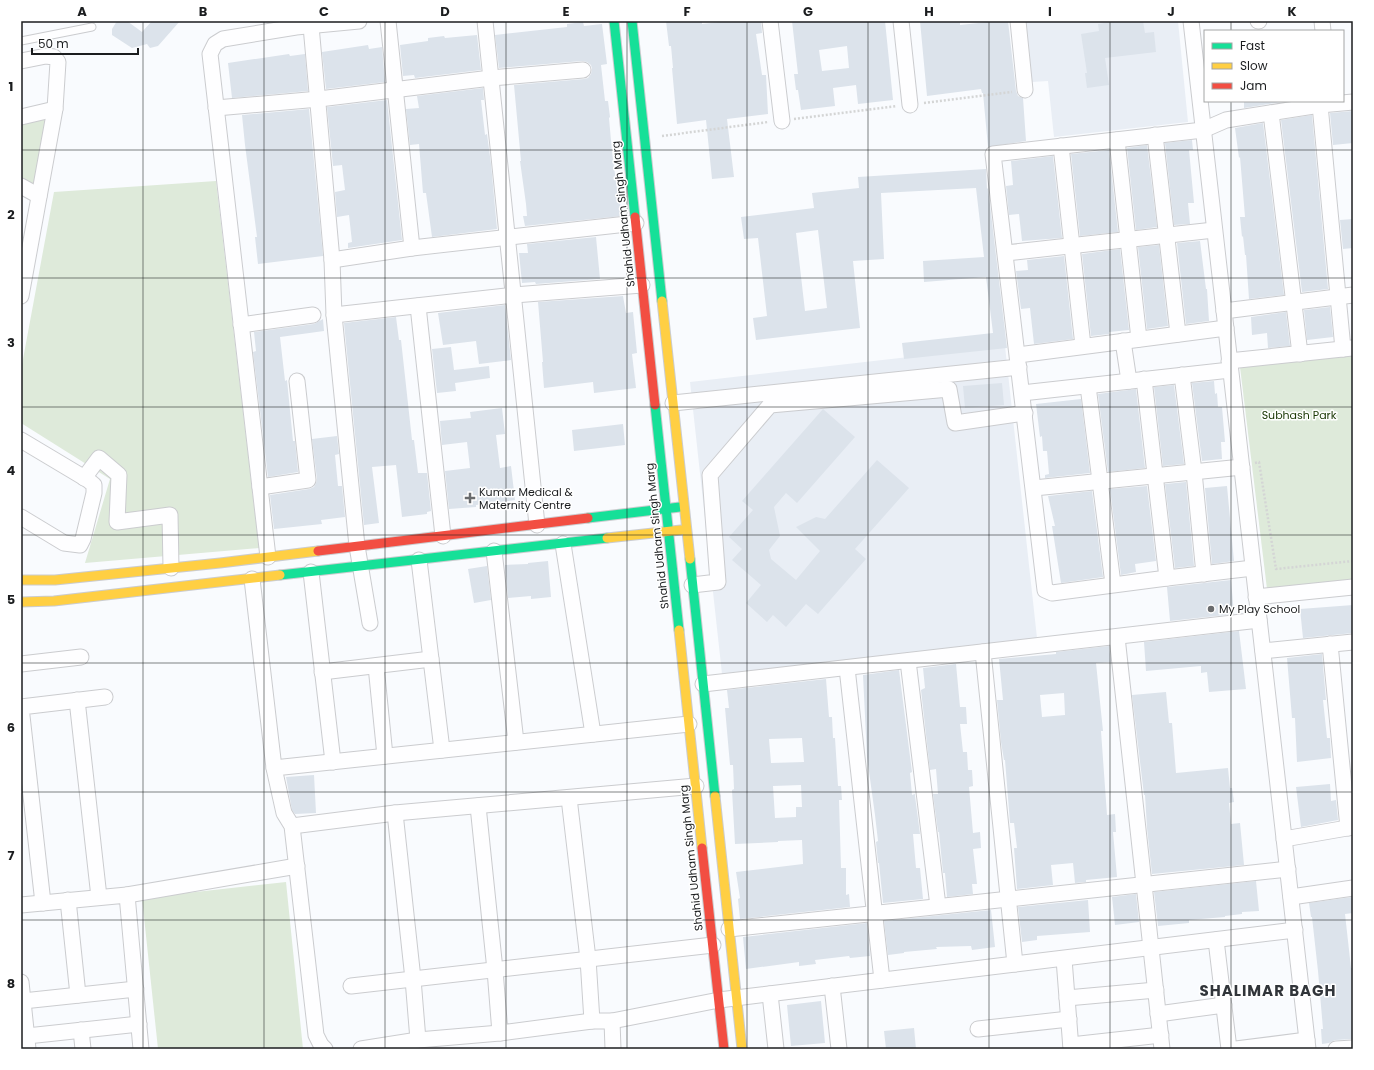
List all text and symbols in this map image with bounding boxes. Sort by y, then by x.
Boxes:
text: A [77,2,87,21]
text: B [199,2,208,21]
text: C [319,2,329,21]
text: D [440,2,450,21]
text: E [562,2,570,21]
text: F [683,2,691,21]
text: G [803,2,813,21]
text: H [924,2,934,21]
text: I [1048,2,1052,21]
text: J [1167,2,1175,21]
text: K [1287,2,1297,21]
scale bar [32,30,138,56]
legend [1204,30,1344,102]
text: 50 m [38,35,69,52]
text: Fast [1240,37,1265,54]
text: Slow [1240,57,1268,74]
text: 1 [9,77,13,96]
text: Jam [1240,77,1267,94]
street label: Shahid Udham Singh Marg [607,140,639,288]
text: 2 [7,205,15,224]
text: 3 [7,333,15,352]
park label: Subhash Park [1262,407,1337,423]
text: 4 [7,461,16,480]
street label: Shahid Udham Singh Marg [641,462,673,610]
place label: Kumar Medical & Maternity Centre [479,484,574,513]
marker: Kumar Medical & Maternity Centre [464,492,476,504]
text: 5 [7,590,15,609]
place label: My Play School [1219,601,1300,617]
marker: My Play School [1206,604,1216,614]
text: 6 [7,718,15,737]
street label: Shahid Udham Singh Marg [675,784,707,932]
text: 7 [8,846,15,865]
text: 8 [7,974,15,993]
district label: SHALIMAR BAGH [1200,980,1336,1001]

